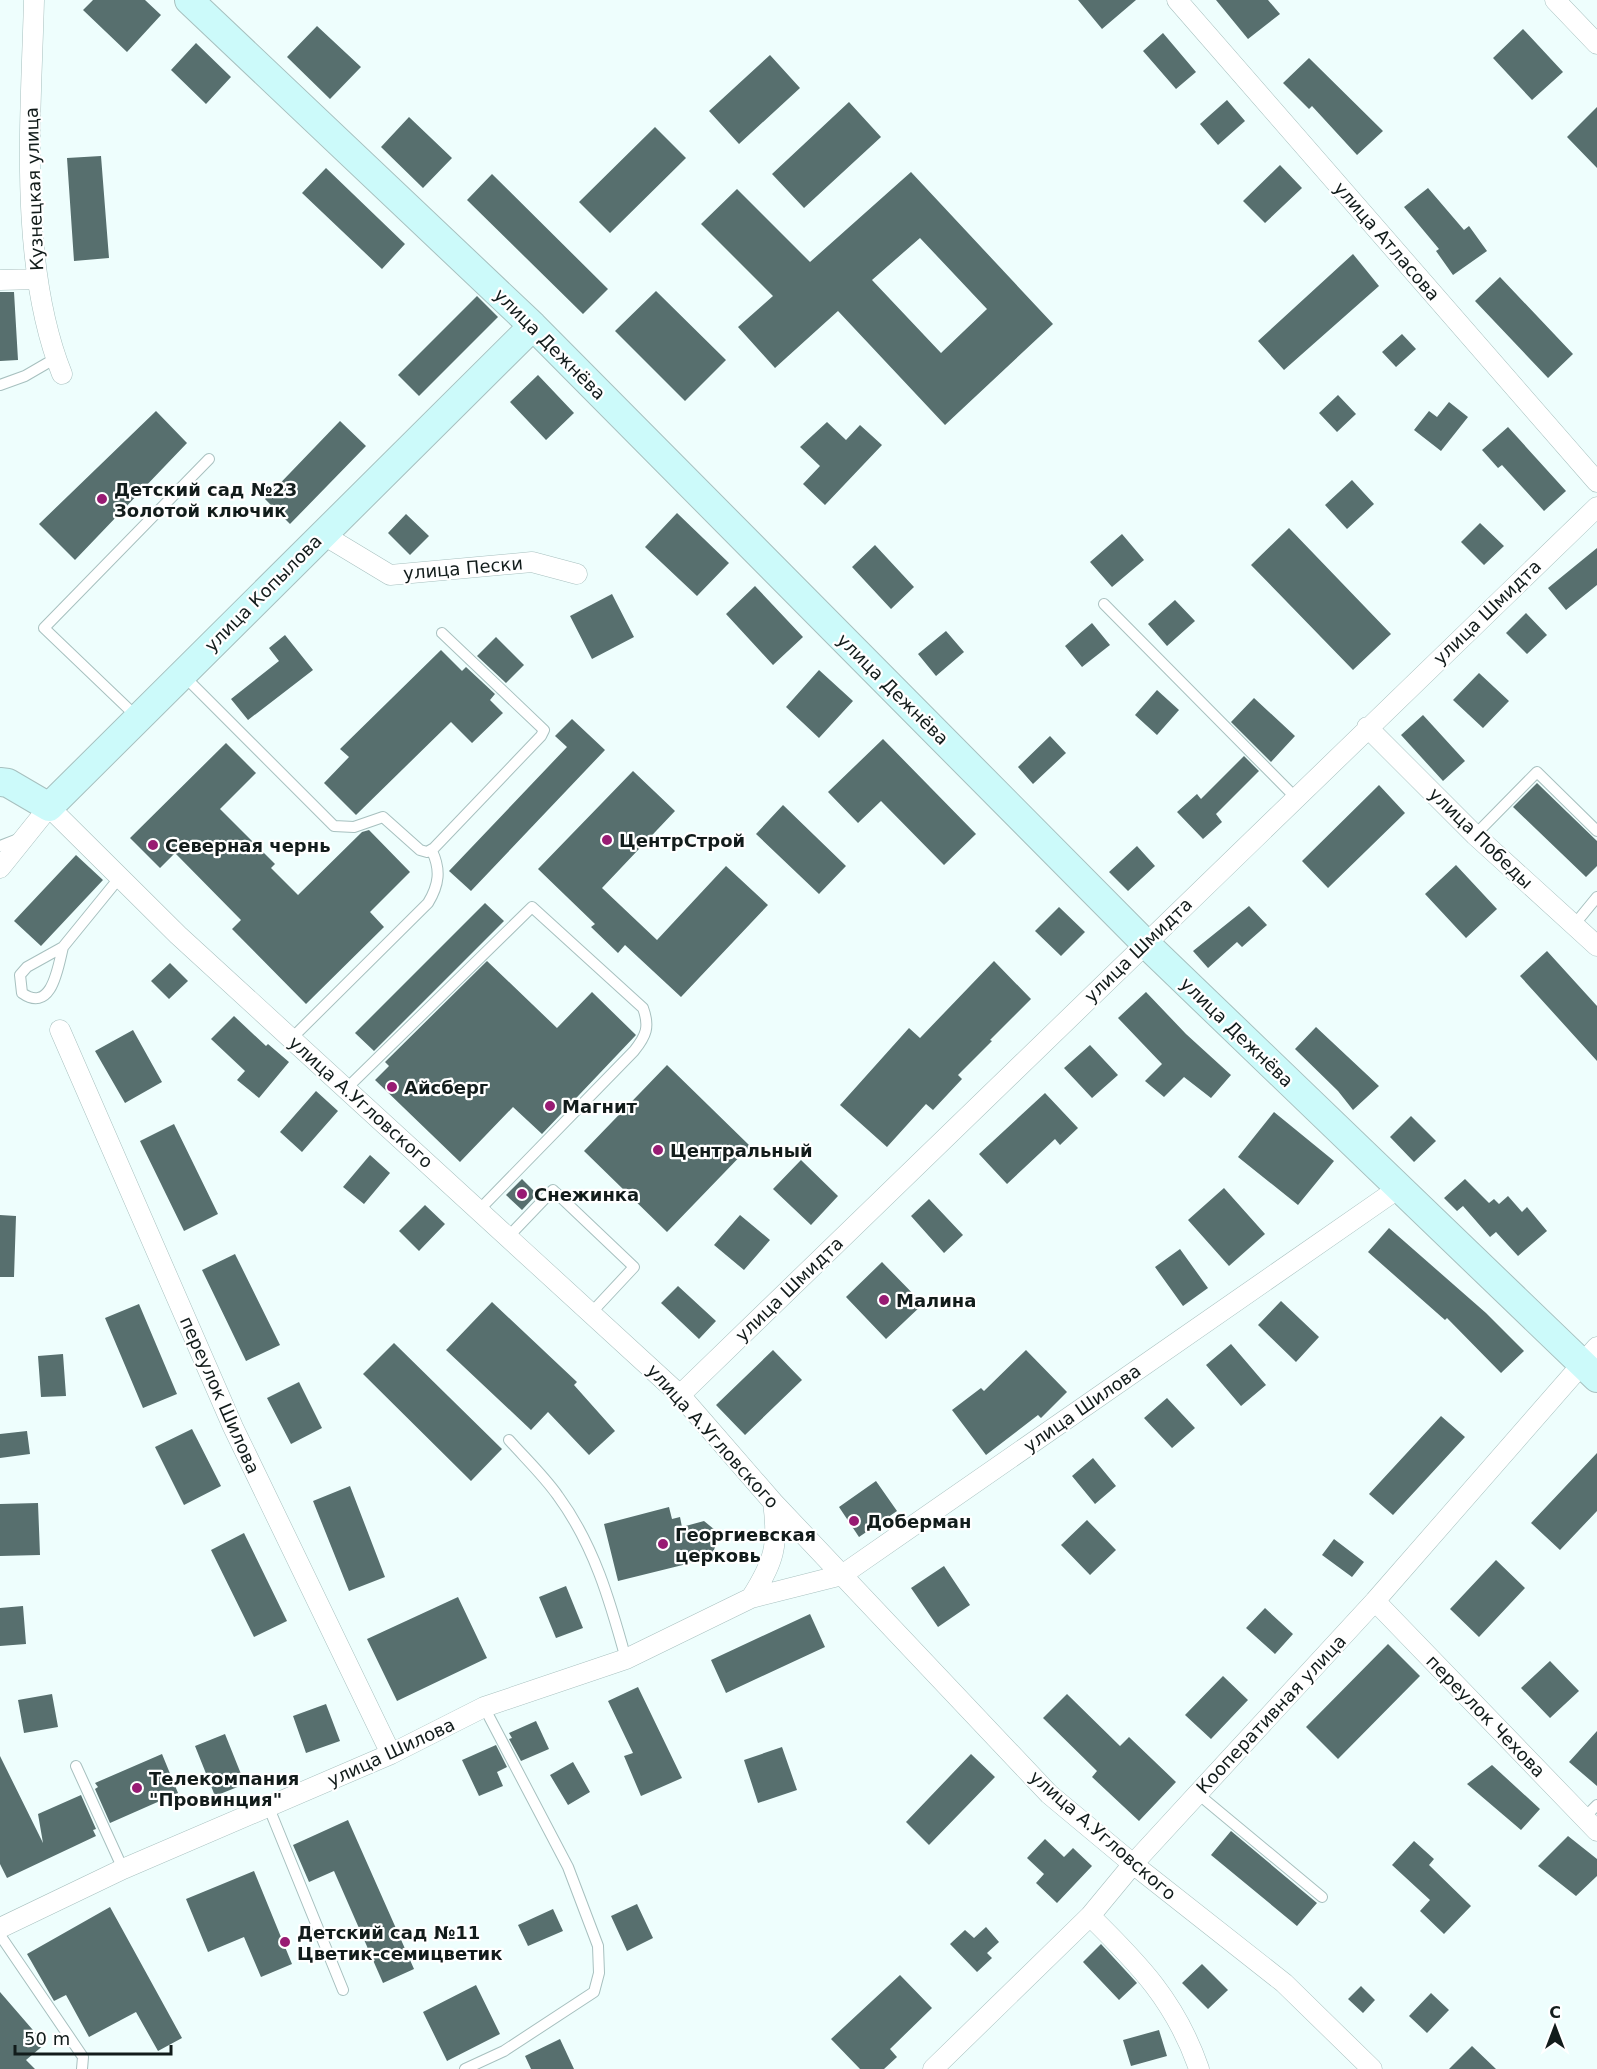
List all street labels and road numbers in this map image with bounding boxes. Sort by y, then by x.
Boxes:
street label: Кузнецкая улица [21,107,47,271]
street label: улица Атласова [1330,177,1444,305]
street label: улица Дежнёва [490,284,610,404]
street label: улица Копылова [200,530,326,656]
street label: улица Пески [402,552,524,584]
street label: улица Шмидта [1429,555,1545,669]
street label: улица Дежнёва [833,629,953,749]
street label: улица Победы [1425,783,1537,893]
street label: улица Шмидта [1080,893,1196,1007]
street label: улица Дежнёва [1176,973,1298,1091]
street label: улица А.Угловского [285,1032,437,1172]
street label: улица Шмидта [731,1232,847,1346]
street label: переулок Шилова [176,1313,264,1477]
street label: улица А.Угловского [643,1360,783,1512]
street label: улица Шилова [1019,1360,1145,1456]
street label: Кооперативная улица [1192,1630,1350,1798]
street label: переулок Чехова [1422,1651,1550,1781]
street label: улица Шилова [324,1713,458,1791]
street label: улица А.Угловского [1026,1766,1180,1904]

